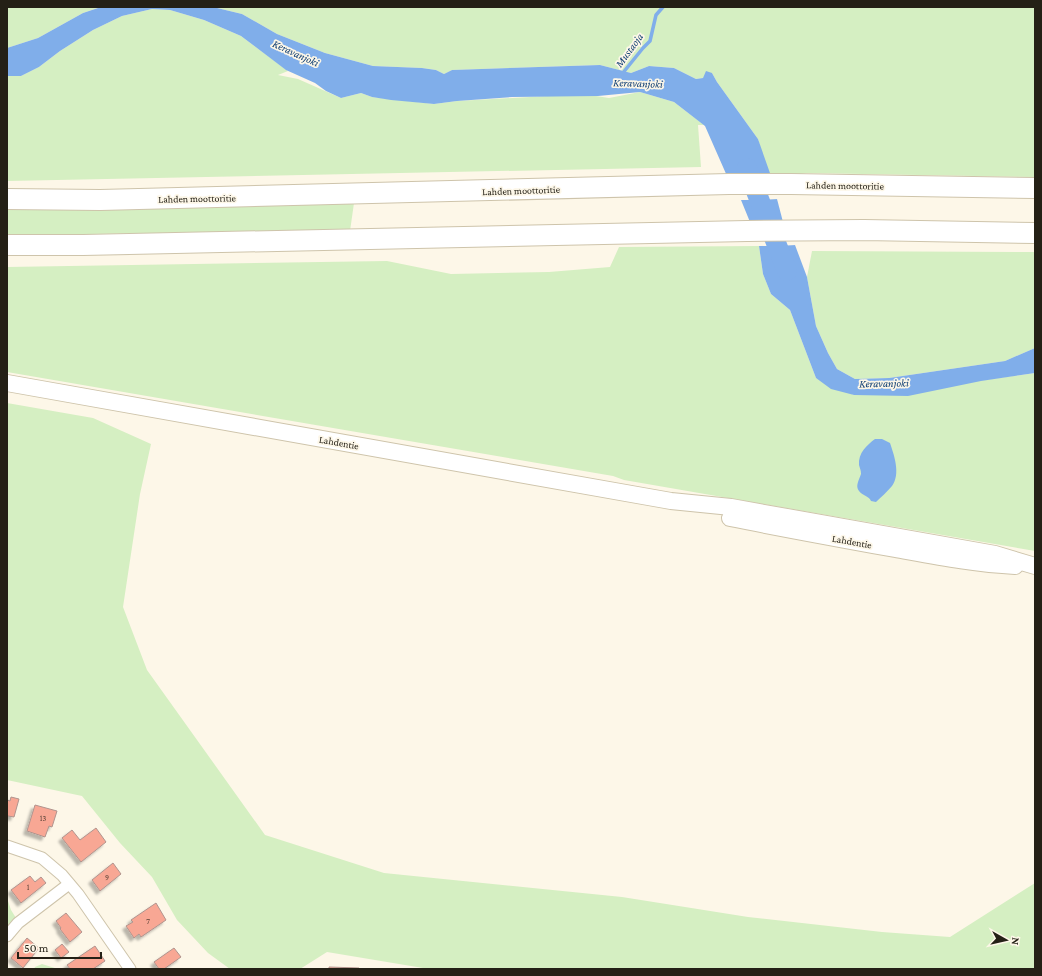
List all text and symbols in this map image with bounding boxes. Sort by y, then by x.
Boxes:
water label: Mustaoja [612,31,646,71]
water label: Keravanjoki [271,37,321,70]
water label: Keravanjoki [613,76,663,91]
street label: Lahden moottoritie [806,179,885,192]
street label: Lahden moottoritie [482,184,561,197]
street label: Lahden moottoritie [158,192,237,205]
water label: Keravanjoki [859,377,909,390]
street label: Lahdentie [318,434,360,452]
street label: Lahdentie [831,533,873,551]
house number: 13 [40,814,46,823]
house number: 9 [105,873,109,882]
house number: 1 [27,883,30,892]
house number: 7 [146,917,150,926]
north arrow [986,920,1026,960]
scale bar [18,934,101,960]
text: N [1009,937,1022,946]
text: 50 m [24,941,49,955]

